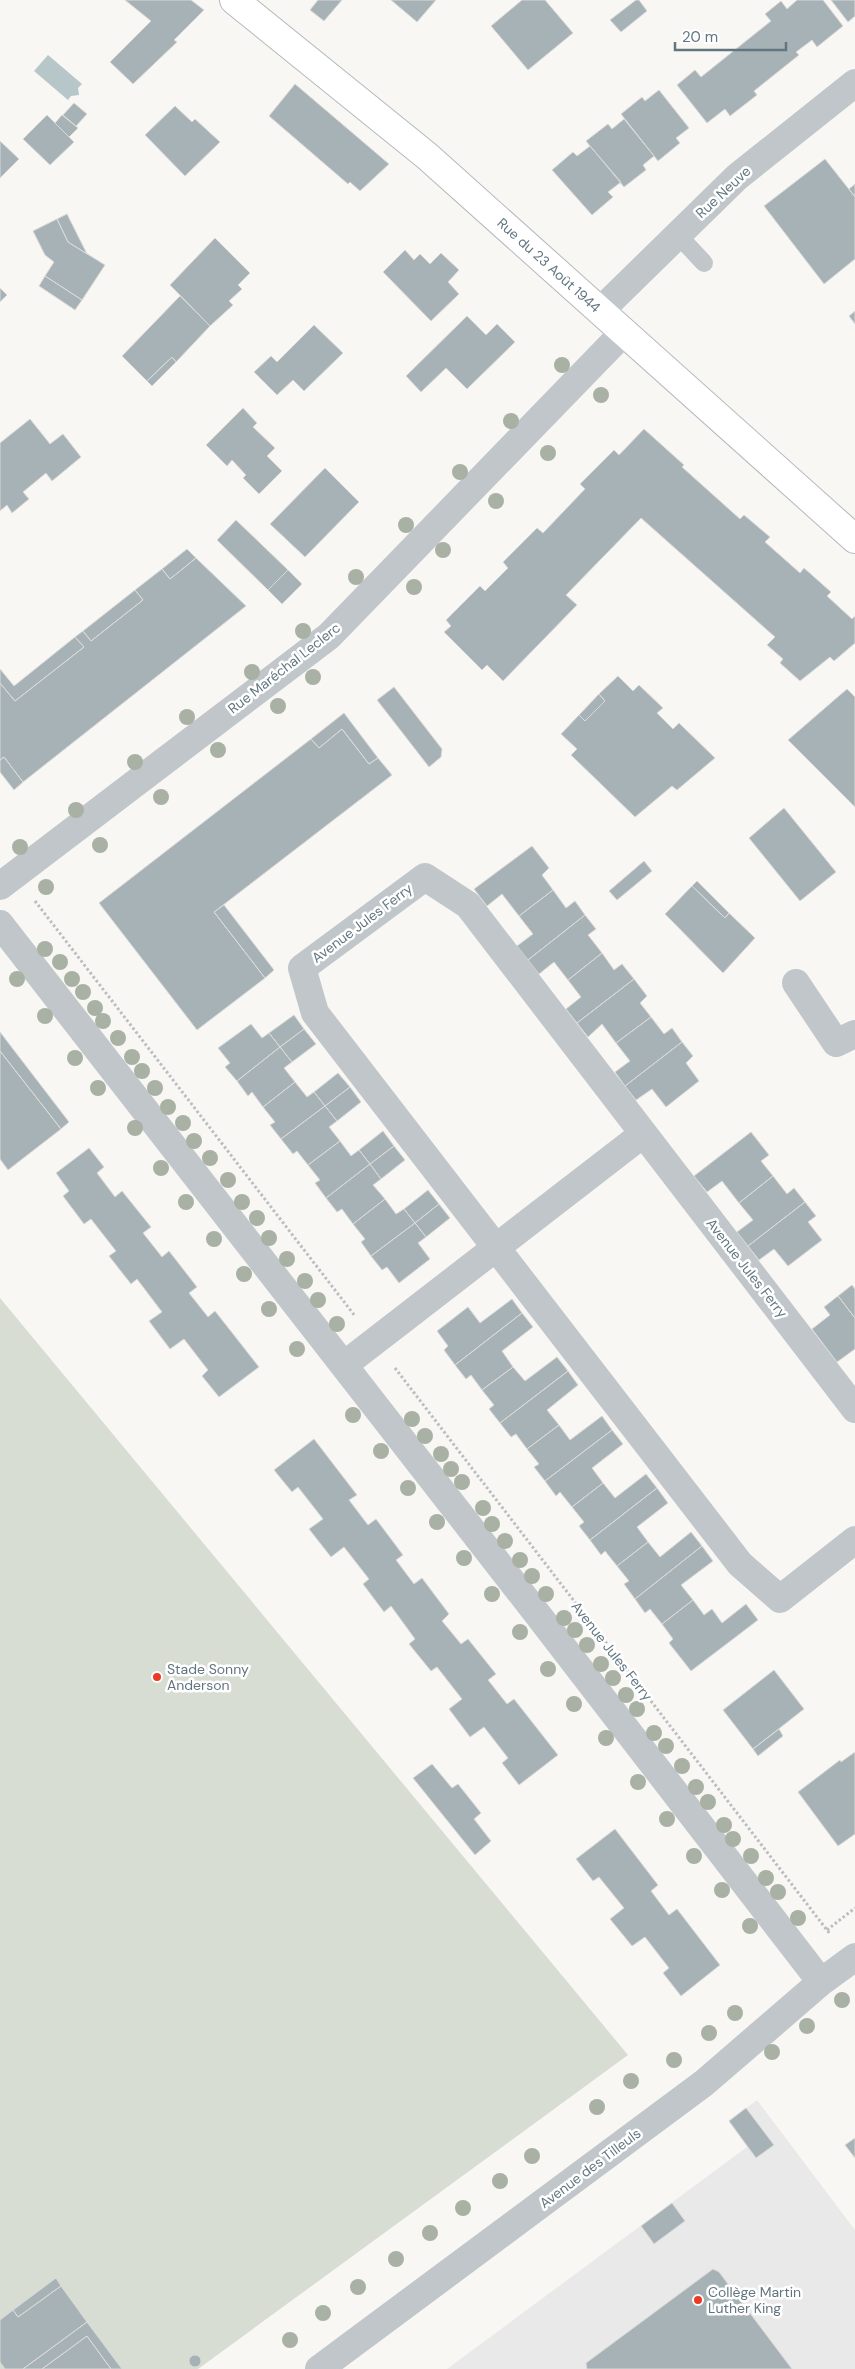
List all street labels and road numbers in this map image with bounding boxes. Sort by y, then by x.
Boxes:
street label: Rue Neuve [692,162,754,222]
street label: Rue du 23 Août 1944 [493,214,605,317]
street label: Rue Maréchal Leclerc [224,618,344,718]
street label: Avenue Jules Ferry [308,879,416,967]
street label: Avenue Jules Ferry [703,1215,792,1322]
street label: Avenue Jules Ferry [568,1598,657,1705]
street label: Avenue des Tilleuls [536,2124,644,2212]

